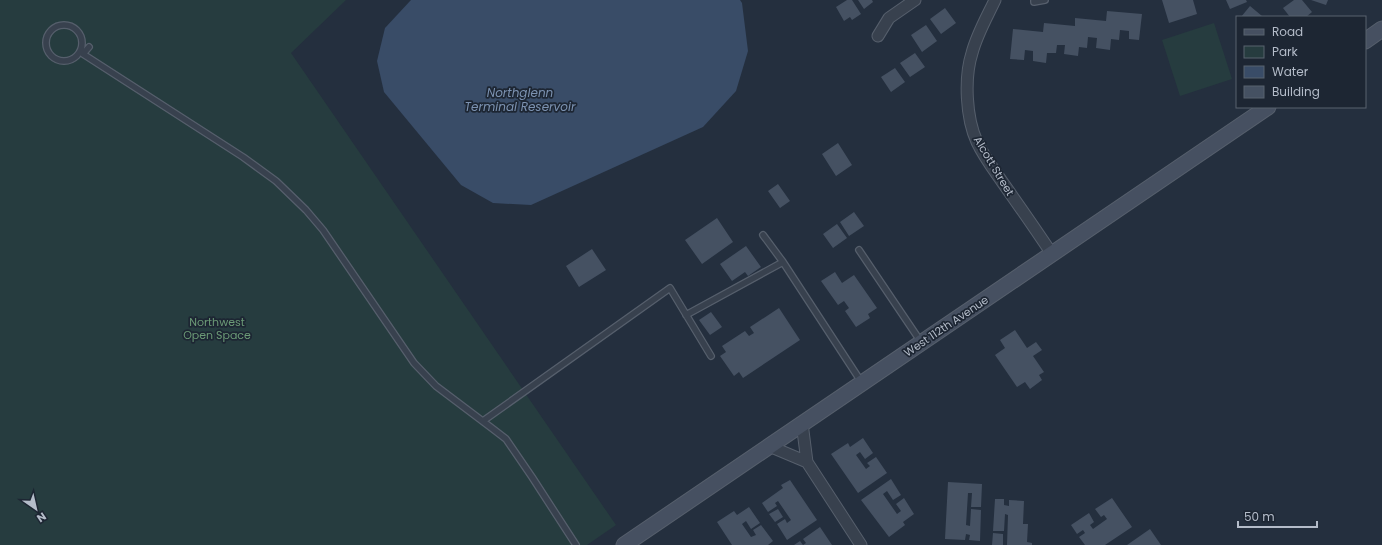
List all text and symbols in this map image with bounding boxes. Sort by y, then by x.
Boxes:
legend [1236,16,1366,108]
text: Road [1272,23,1303,40]
text: Park [1272,43,1299,60]
text: Water [1272,63,1309,80]
text: Building [1272,83,1320,100]
water label: Northglenn Terminal Reservoir [465,84,576,115]
street label: Alcott Street [970,133,1018,199]
street label: West 112th Avenue [901,292,992,360]
park label: Northwest Open Space [183,314,251,343]
north arrow [16,489,56,529]
scale bar [1238,503,1317,529]
text: N [34,508,49,526]
text: 50 m [1244,508,1275,525]

